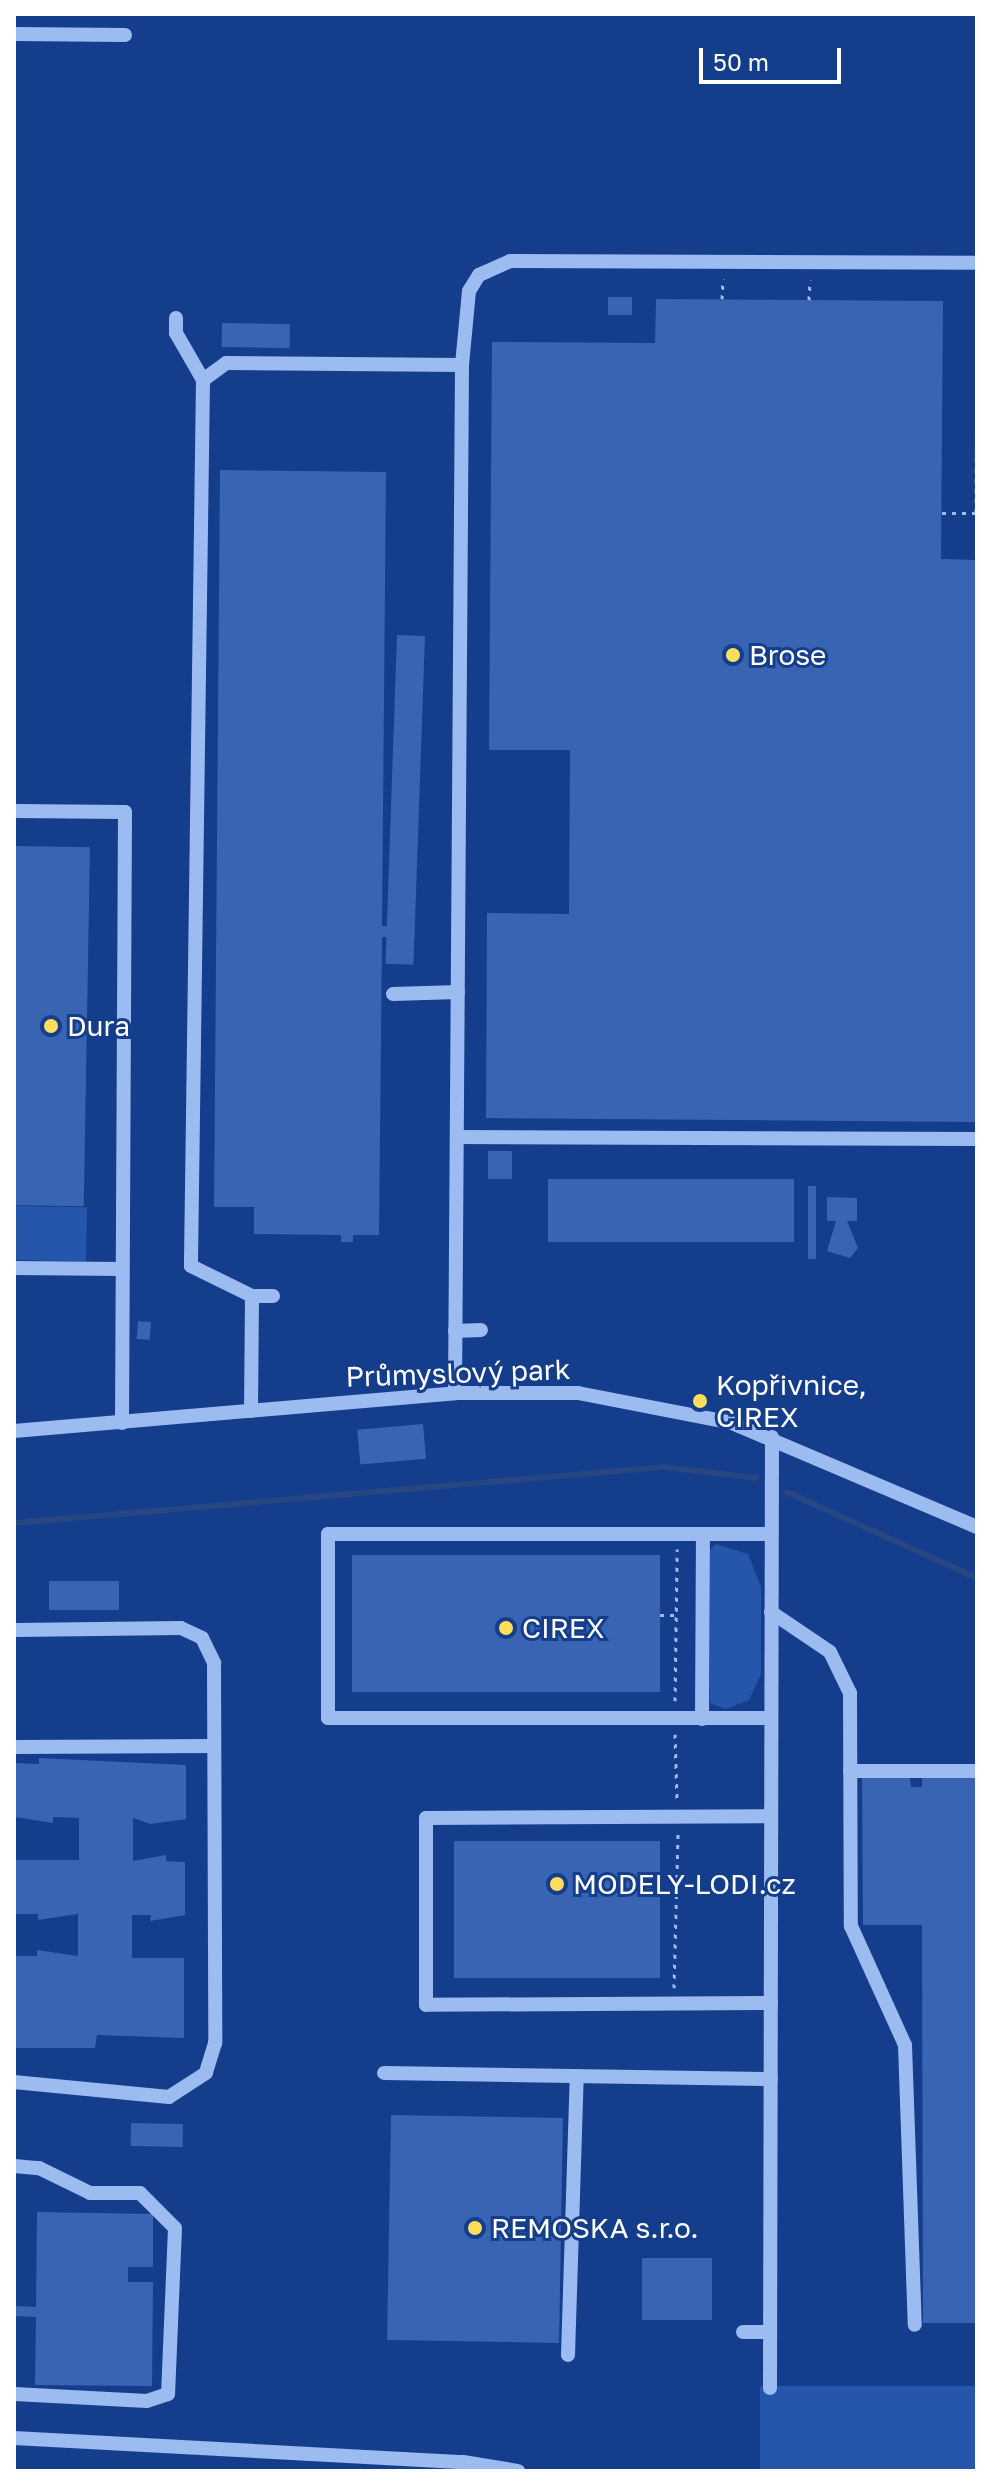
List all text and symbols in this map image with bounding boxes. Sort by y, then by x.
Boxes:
scale bar [703,32,845,82]
text: 50 m [713,47,769,76]
place label: Brose [749,638,826,672]
marker: Brose [724,646,742,664]
place label: Dura [67,1009,130,1043]
marker: Dura [42,1017,60,1035]
street label: Průmyslový park [345,1352,571,1394]
place label: Kopřivnice, CIREX [716,1368,867,1434]
marker: Kopřivnice, CIREX [691,1392,709,1410]
place label: CIREX [522,1611,604,1645]
marker: CIREX [497,1619,515,1637]
place label: MODELY-LODI.cz [573,1867,796,1901]
marker: MODELY-LODI.cz [548,1875,566,1893]
place label: REMOSKA s.r.o. [491,2211,699,2245]
marker: REMOSKA s.r.o. [466,2219,484,2237]

